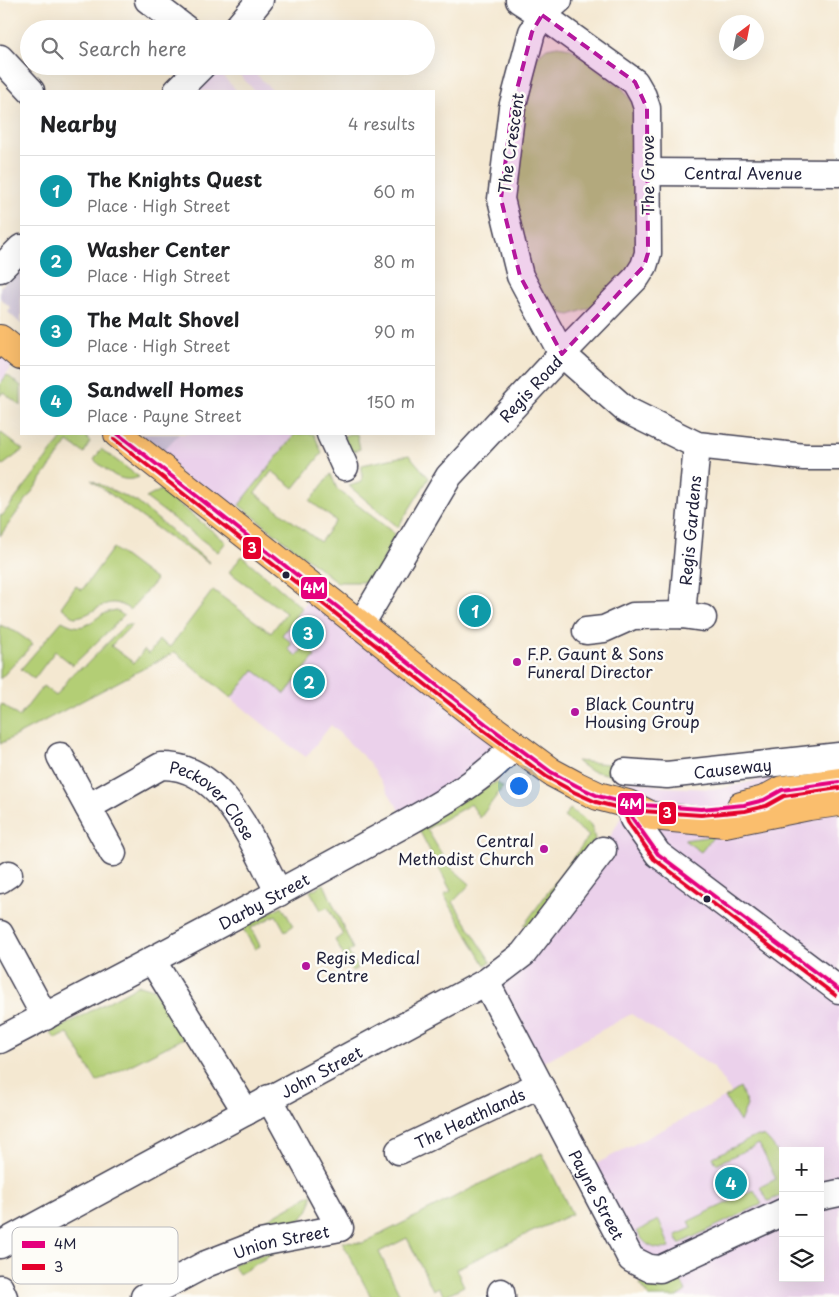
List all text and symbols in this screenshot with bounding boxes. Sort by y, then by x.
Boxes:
north arrow [719,15,764,60]
search box [20,20,435,75]
icon: search [38,34,66,62]
text: Search here [78,34,187,62]
street label: The Crescent [491,91,529,195]
text: Nearby [40,107,117,139]
text: 4 results [348,111,415,135]
street label: The Grove [635,135,659,215]
street label: Central Avenue [684,160,802,185]
text: The Knights Quest [87,165,262,193]
text: 1 [52,179,60,203]
text: 60 m [373,179,415,203]
text: Place · High Street [87,193,230,217]
text: Washer Center [87,235,230,263]
text: 2 [50,249,62,273]
text: 80 m [373,249,415,273]
text: Place · High Street [87,263,230,287]
text: The Malt Shovel [87,305,239,333]
text: 3 [51,319,61,343]
text: 90 m [374,319,415,343]
text: Place · High Street [87,333,230,357]
street label: Regis Road [493,349,567,427]
text: Sandwell Homes [87,375,243,403]
text: 4 [51,389,61,413]
text: 150 m [367,389,415,413]
text: Place · Payne Street [87,403,242,427]
street label: Regis Gardens [673,474,706,586]
line badge: 3 [242,536,262,560]
text: 3 [247,537,257,558]
unlabelled marker [281,570,291,580]
line badge: 4M [300,576,328,600]
text: 4M [303,577,325,598]
pin: 1 [459,592,491,630]
pin: 3 [292,614,324,652]
place label: F.P. Gaunt & Sons Funeral Director [527,641,664,683]
marker: F.P. Gaunt & Sons Funeral Director [511,656,523,668]
pin: 2 [293,663,325,701]
place label: Black Country Housing Group [585,691,700,733]
marker: Black Country Housing Group [569,706,581,718]
street label: Causeway [692,752,773,784]
street label: Peckover Close [168,754,262,844]
your location [506,773,532,799]
line badge: 4M [617,792,645,816]
text: 4M [620,793,642,814]
line badge: 3 [658,801,677,825]
text: 3 [662,802,672,823]
place label: Central Methodist Church [398,828,534,870]
marker: Central Methodist Church [538,843,550,855]
street label: Darby Street [214,866,314,935]
unlabelled marker [702,894,712,904]
place label: Regis Medical Centre [316,945,420,987]
marker: Regis Medical Centre [300,960,312,972]
street label: John Street [276,1039,367,1103]
street label: The Heathlands [410,1081,529,1154]
street label: Payne Street [564,1145,631,1245]
map controls [779,1147,824,1282]
button: + [779,1147,824,1192]
pin: 4 [715,1164,747,1202]
button: − [779,1192,824,1237]
street label: Union Street [229,1218,331,1264]
legend [12,1227,178,1284]
text: 4M [54,1233,76,1254]
button: layers [779,1237,824,1282]
text: 3 [54,1256,63,1277]

